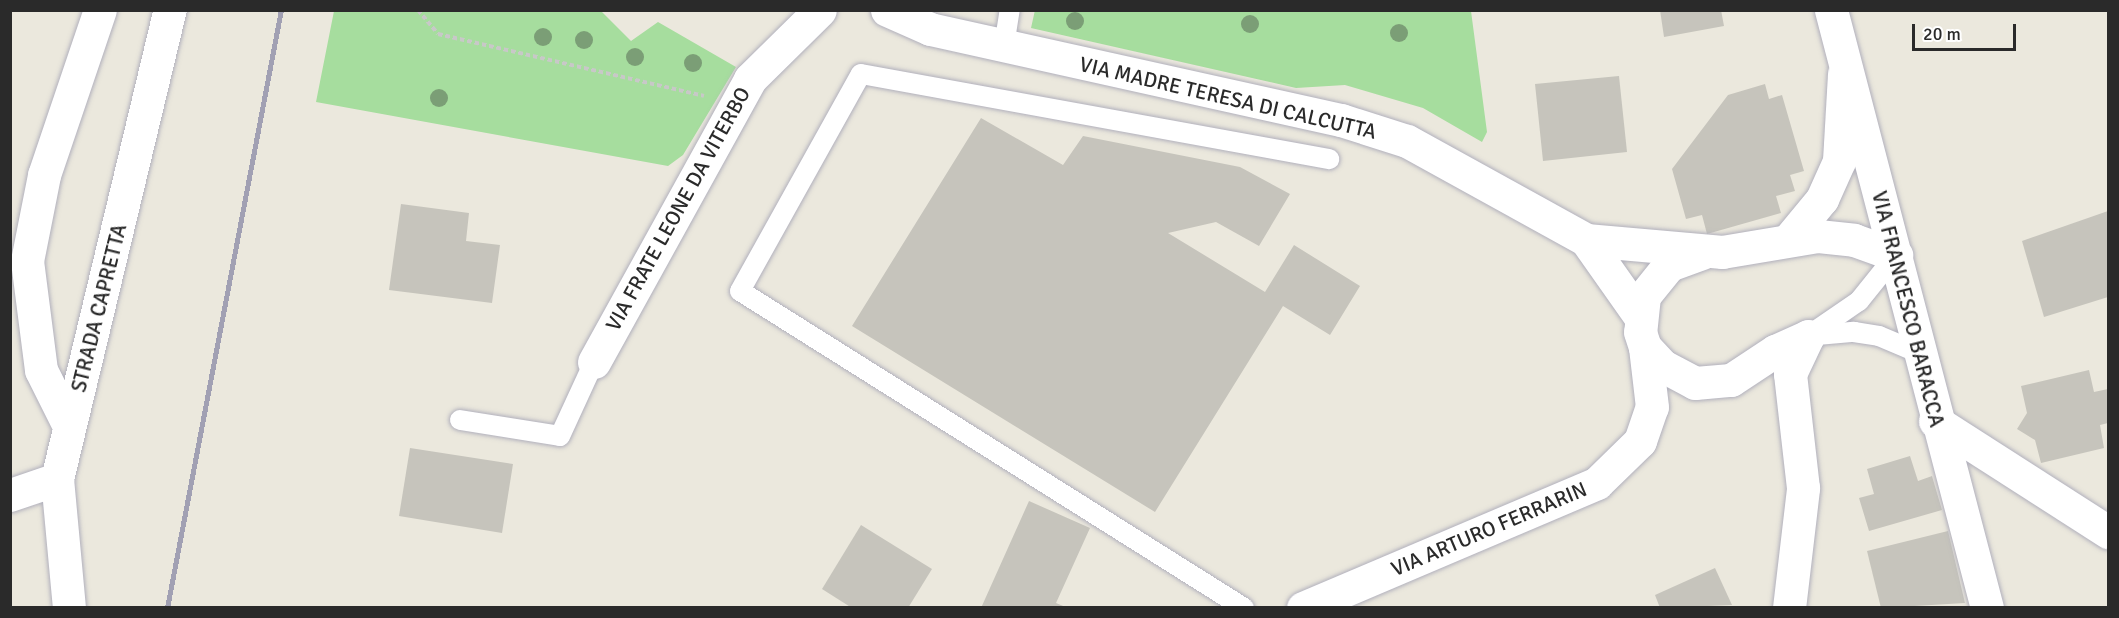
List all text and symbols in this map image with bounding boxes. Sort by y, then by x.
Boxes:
scale bar [1915,12,2018,50]
text: 20 m [1923,23,1961,45]
street label: VIA MADRE TERESA DI CALCUTTA [1077,52,1379,144]
street label: VIA FRATE LEONE DA VITERBO [600,83,756,335]
street label: VIA FRANCESCO BARACCA [1866,188,1950,430]
street label: STRADA CAPRETTA [66,221,132,395]
street label: VIA ARTURO FERRARIN [1387,476,1591,582]

